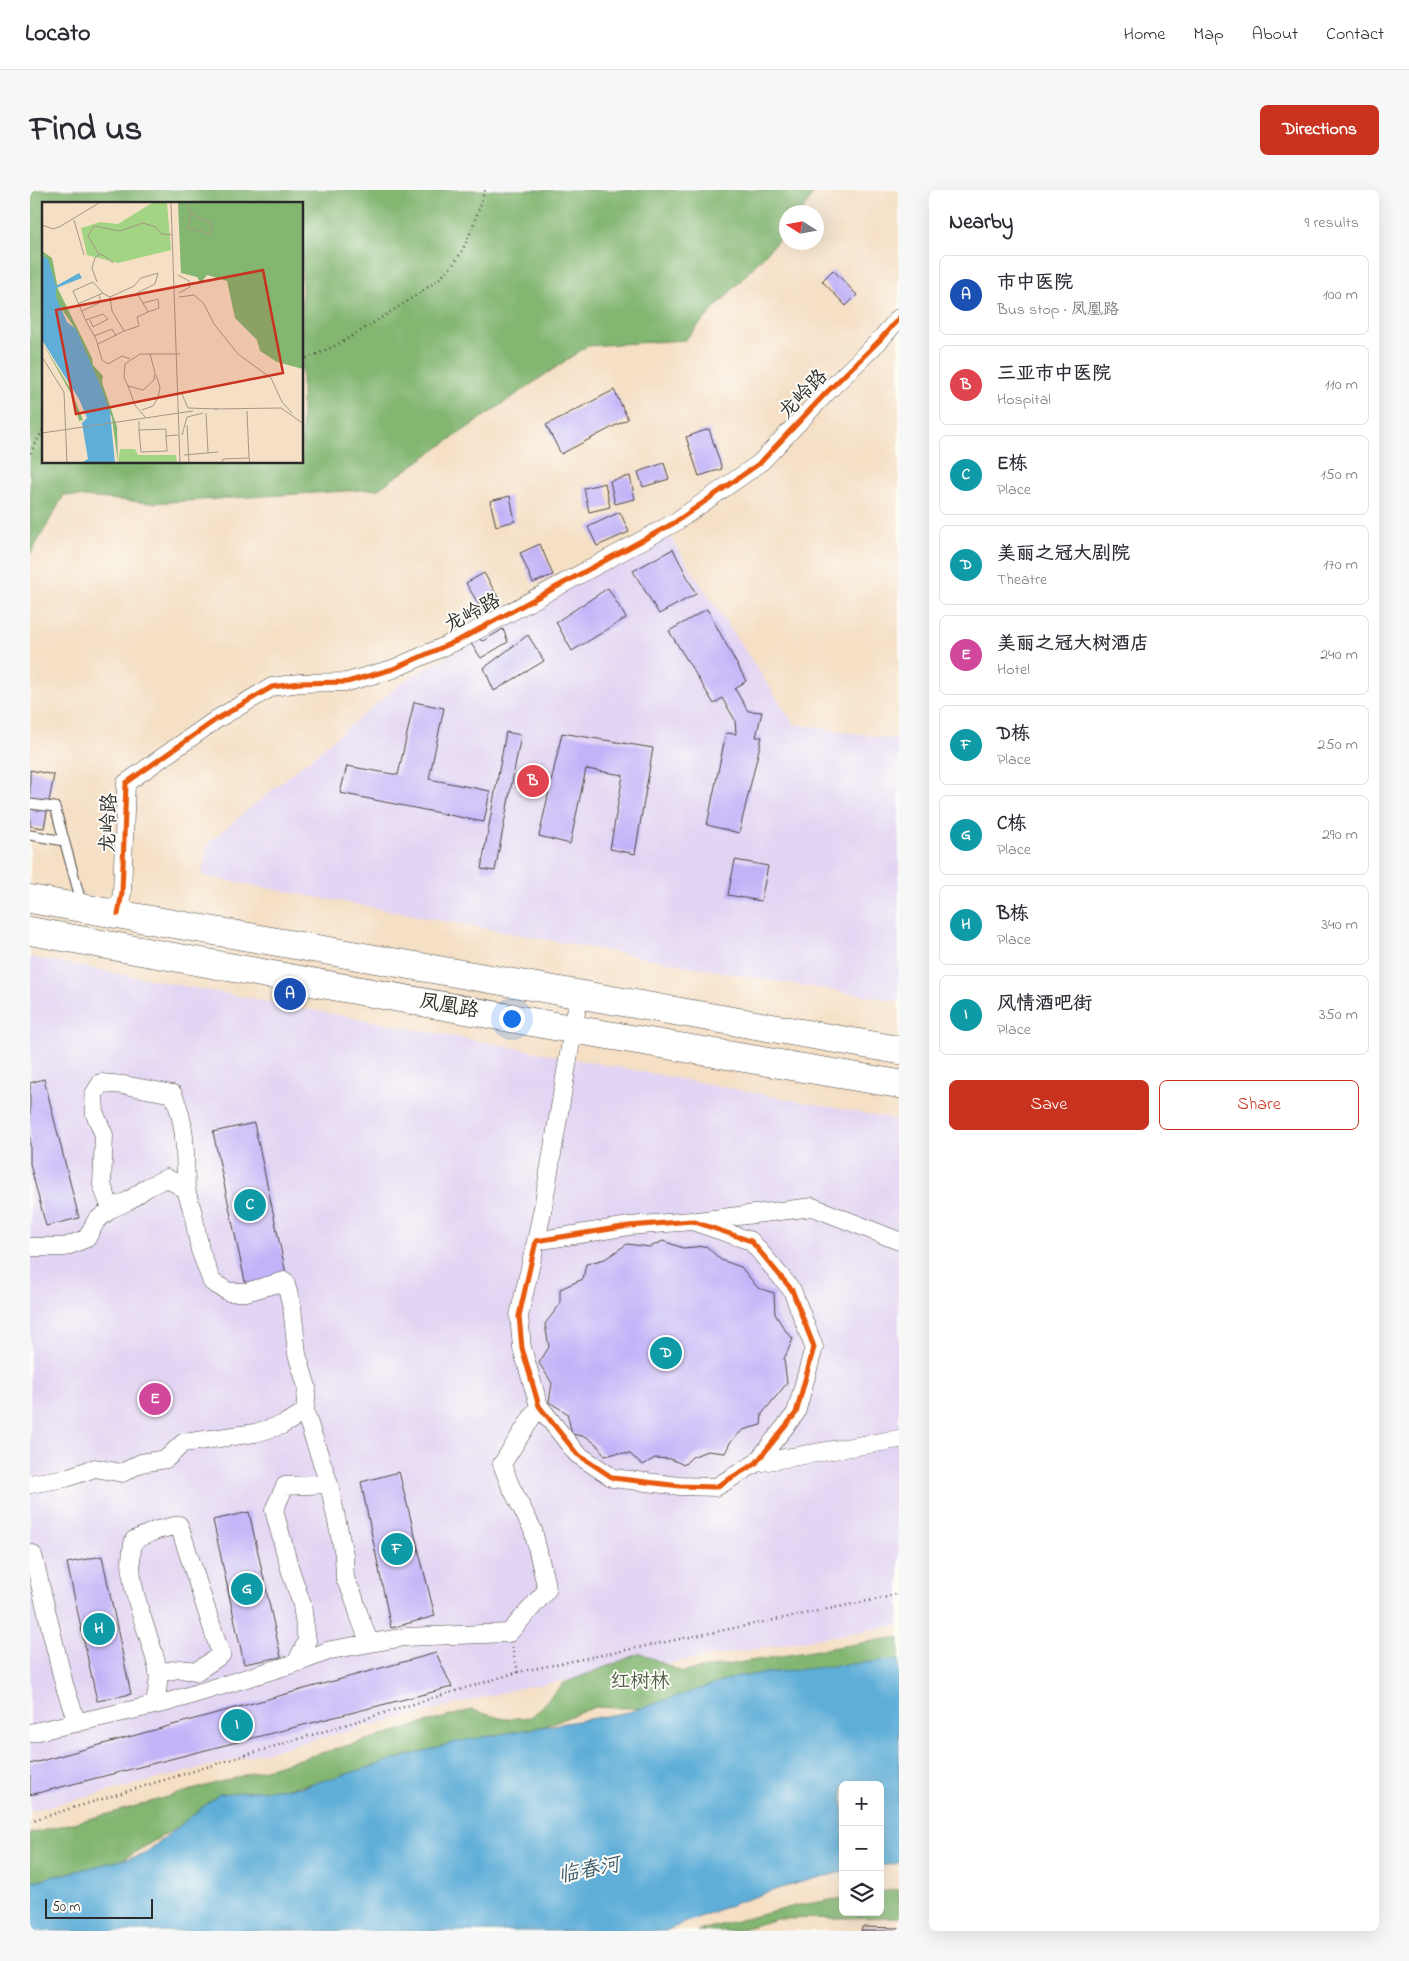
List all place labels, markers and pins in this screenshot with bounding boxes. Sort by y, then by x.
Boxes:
pin: B [517,762,549,800]
pin: A [274,975,306,1013]
pin: C [234,1186,266,1224]
pin: D [650,1334,682,1372]
pin: E [139,1380,171,1418]
pin: F [381,1530,413,1568]
pin: G [231,1570,263,1608]
pin: H [83,1610,115,1648]
pin: I [221,1706,253,1744]

